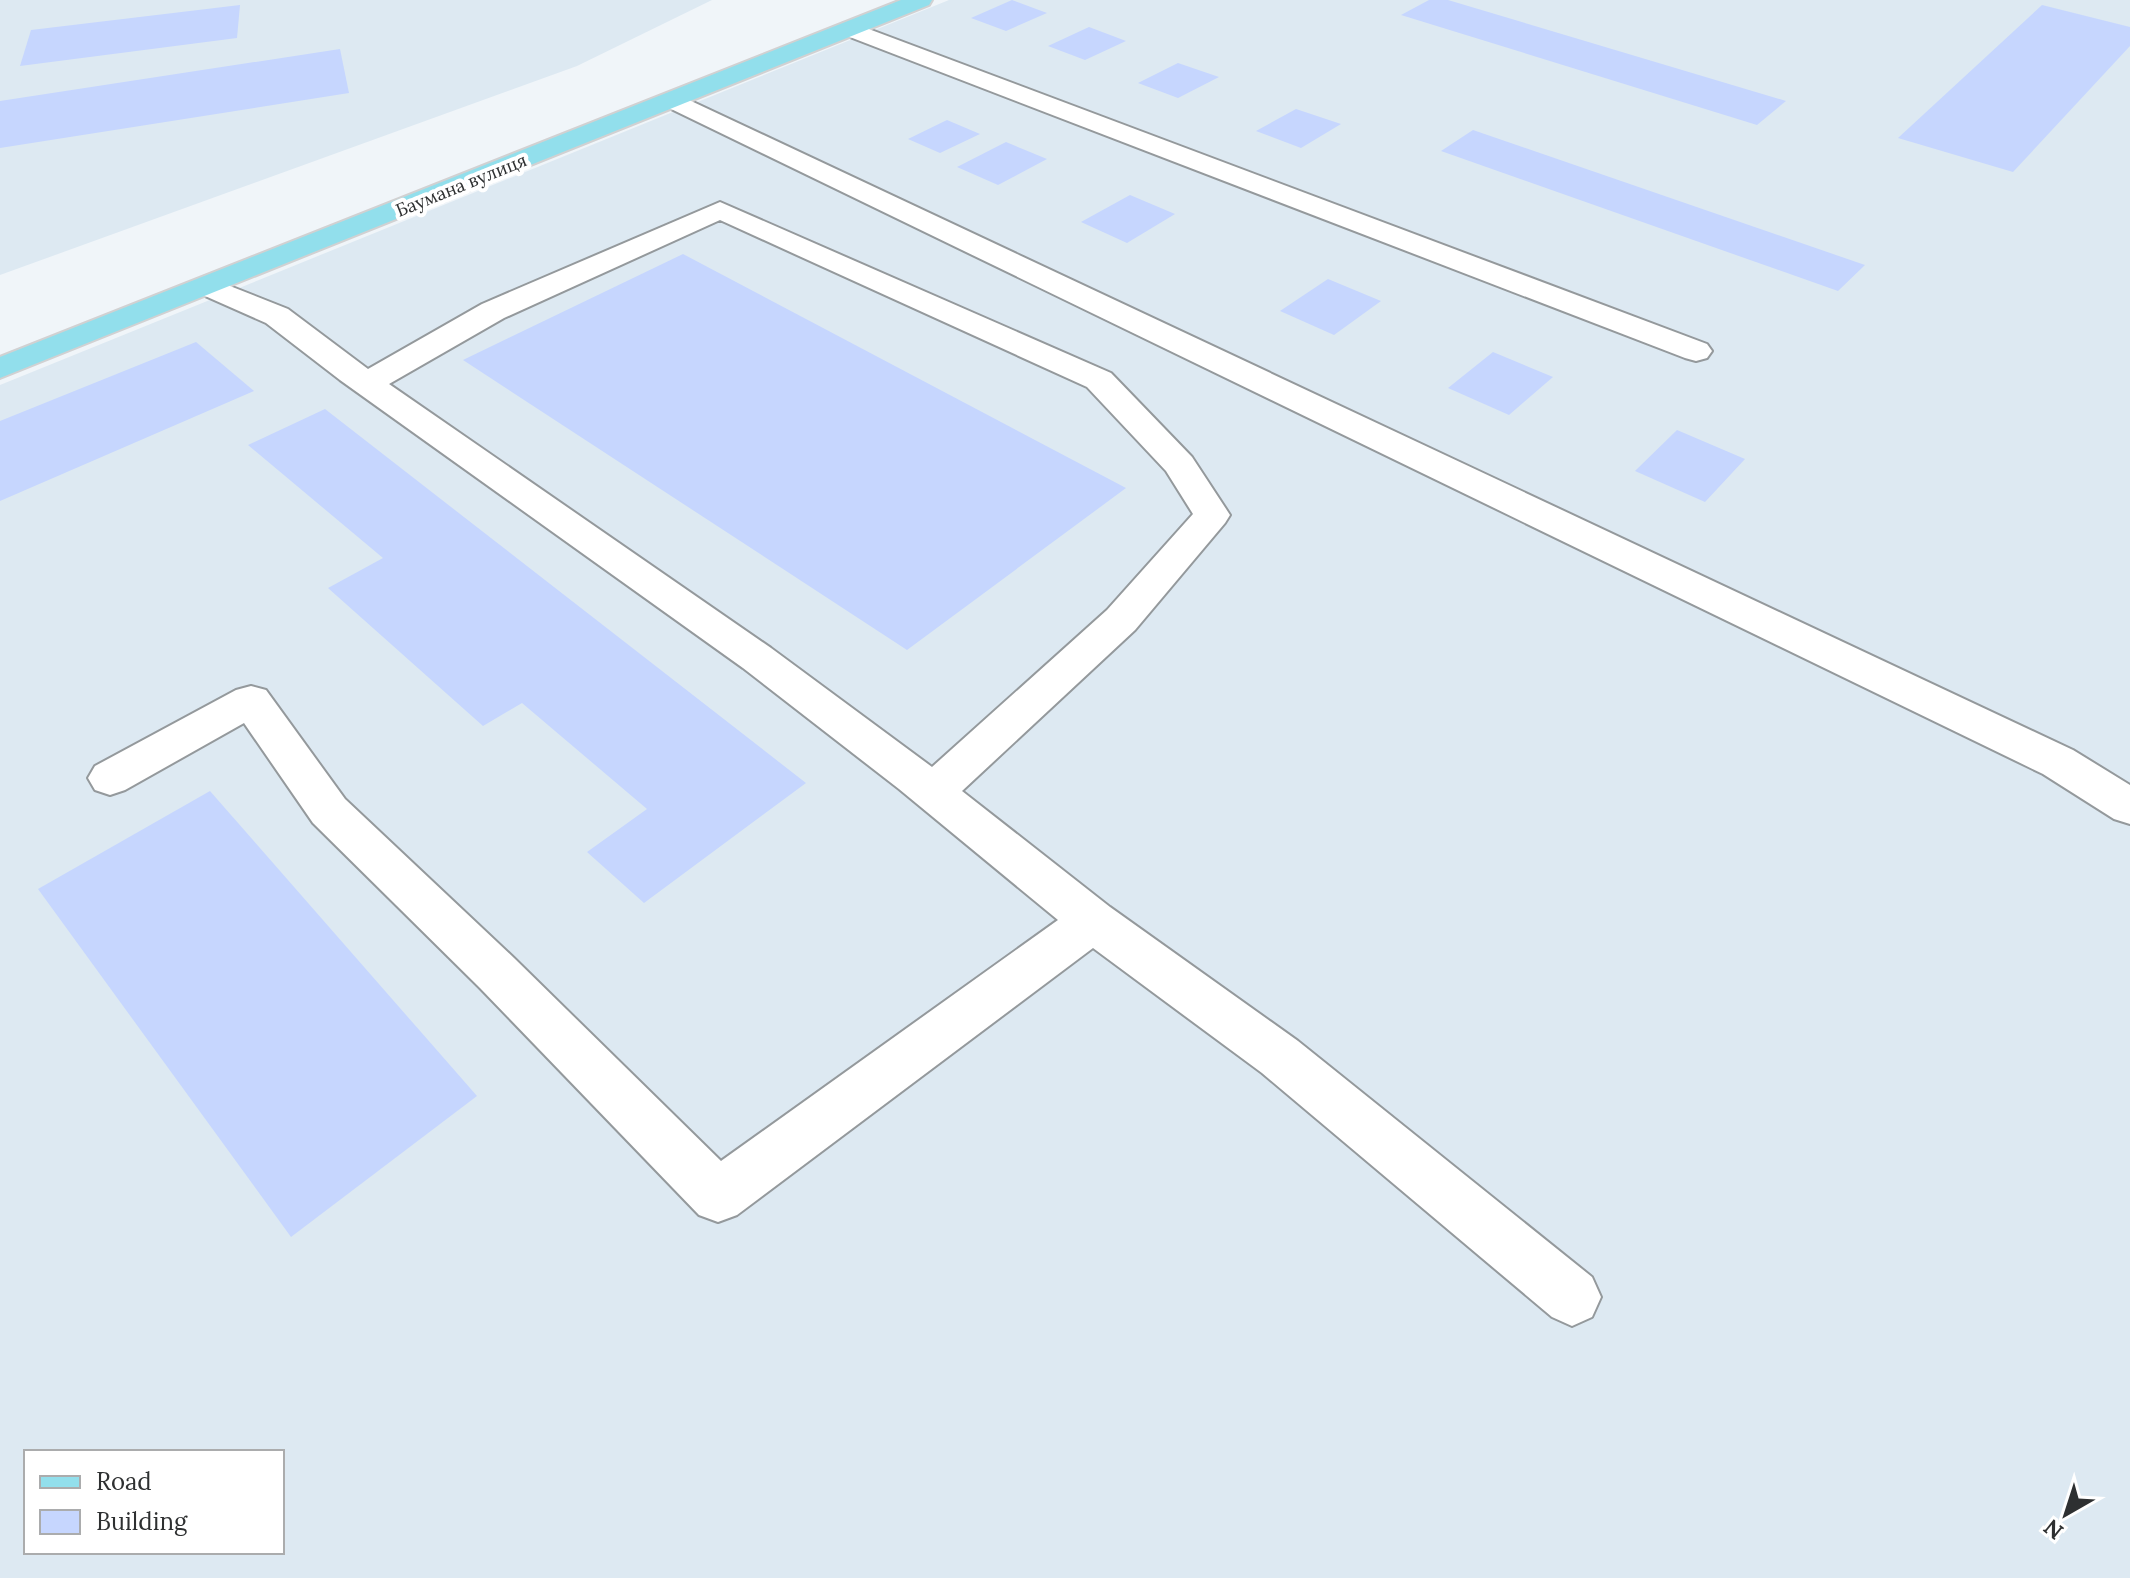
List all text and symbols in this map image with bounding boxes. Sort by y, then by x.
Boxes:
street label: Баумана вулиця [392,148,530,222]
legend [24,1450,284,1554]
text: Road [96,1466,152,1497]
north arrow [2026,1474,2106,1554]
text: Building [96,1506,188,1537]
text: N [2038,1513,2069,1546]

